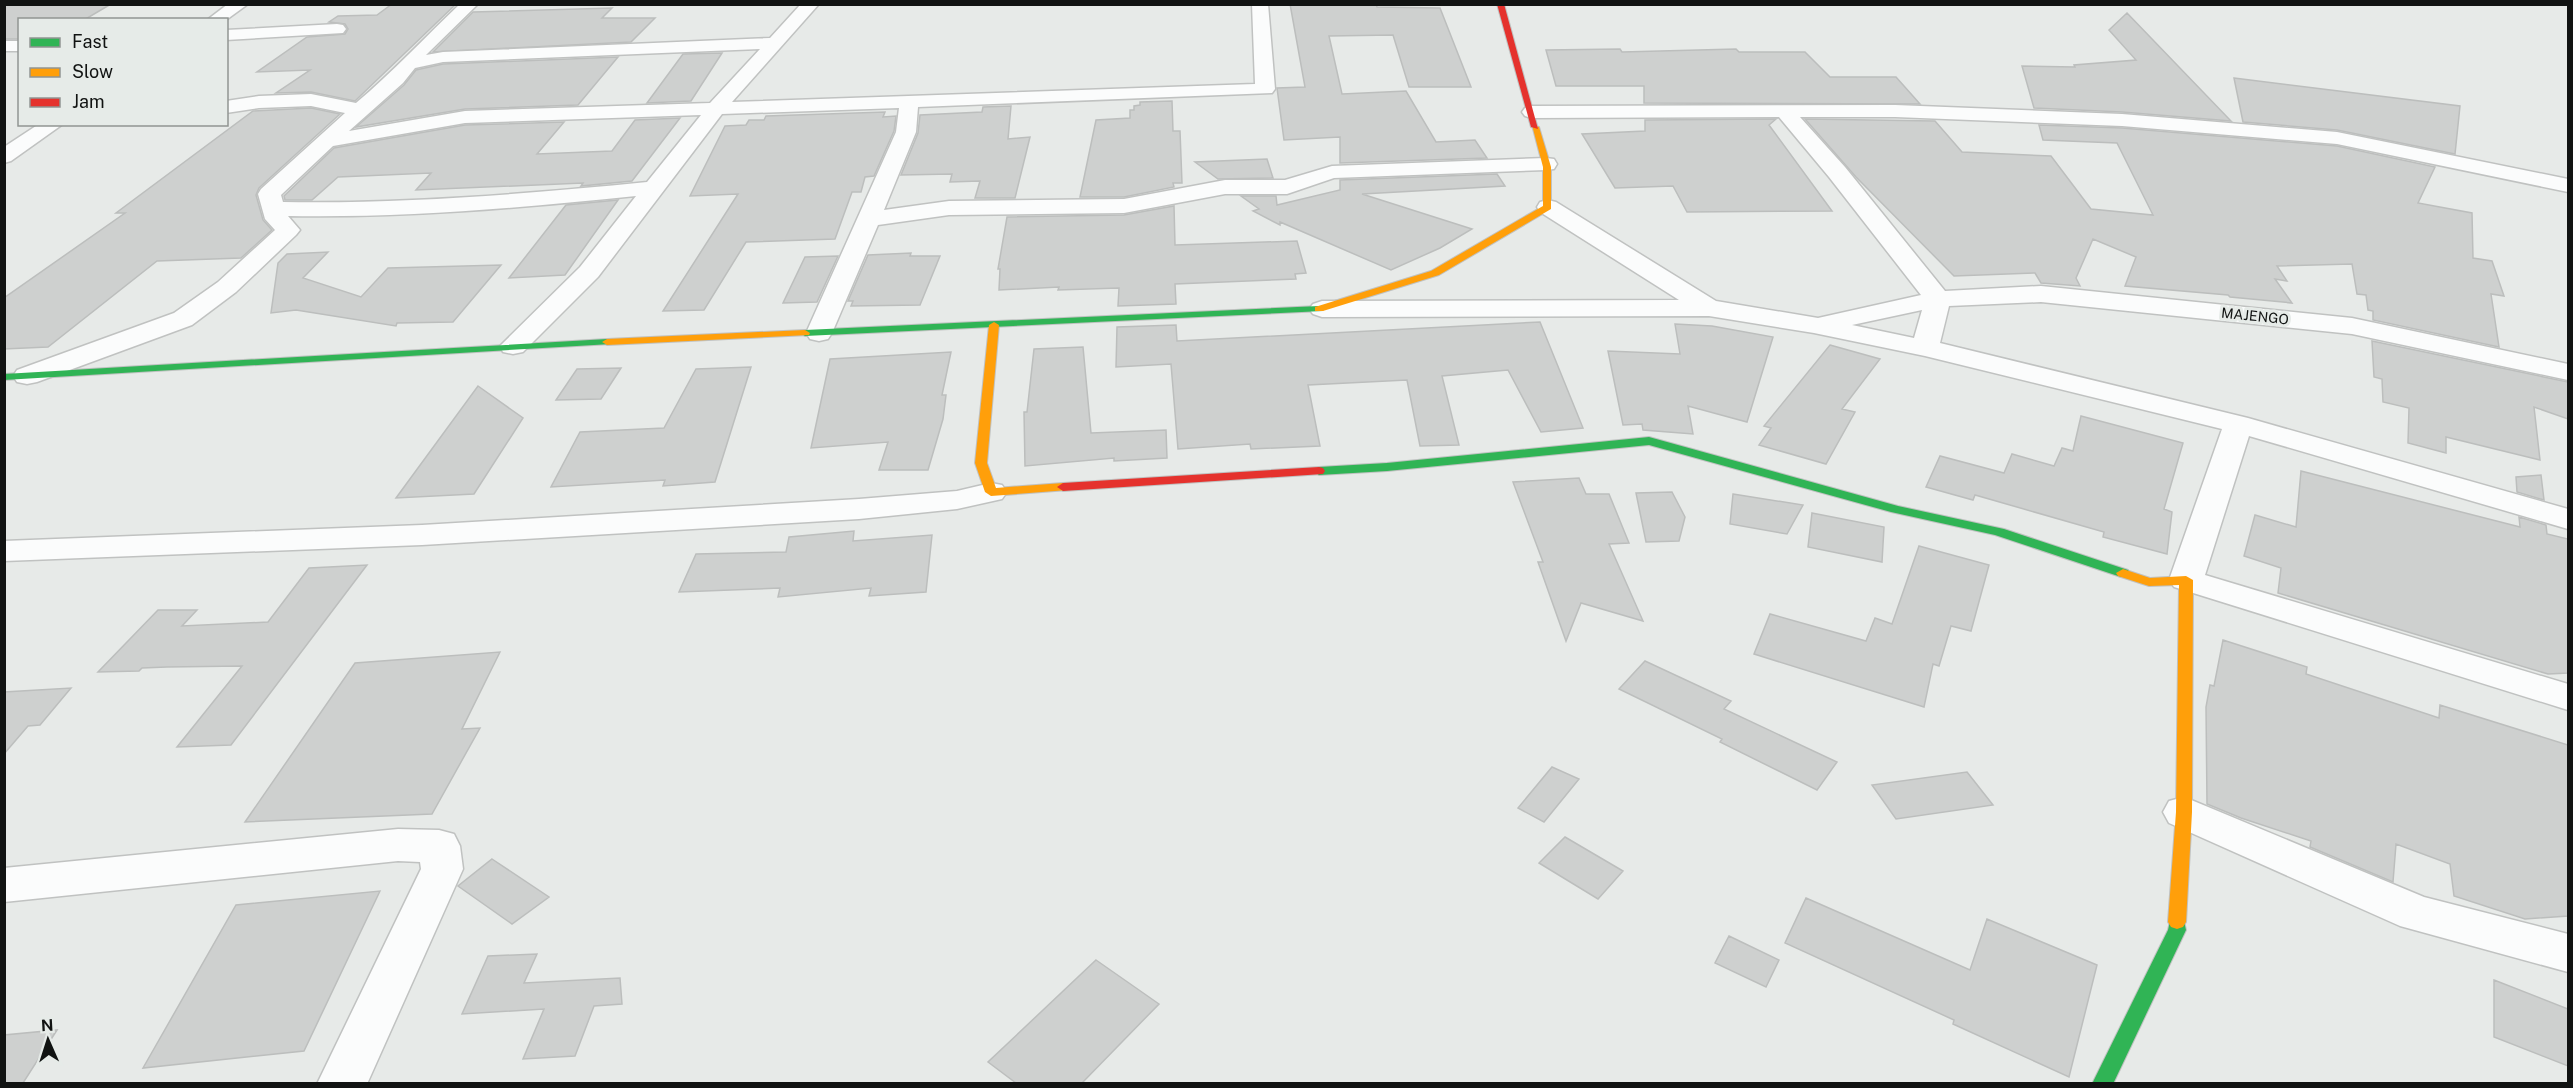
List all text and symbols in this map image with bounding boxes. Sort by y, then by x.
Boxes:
legend [18,18,228,126]
text: Fast [72,31,108,52]
text: Slow [72,61,113,82]
text: Jam [72,91,105,112]
street label: MAJENGO [2220,305,2290,327]
north arrow [18,1010,78,1070]
text: N [40,1016,54,1035]

